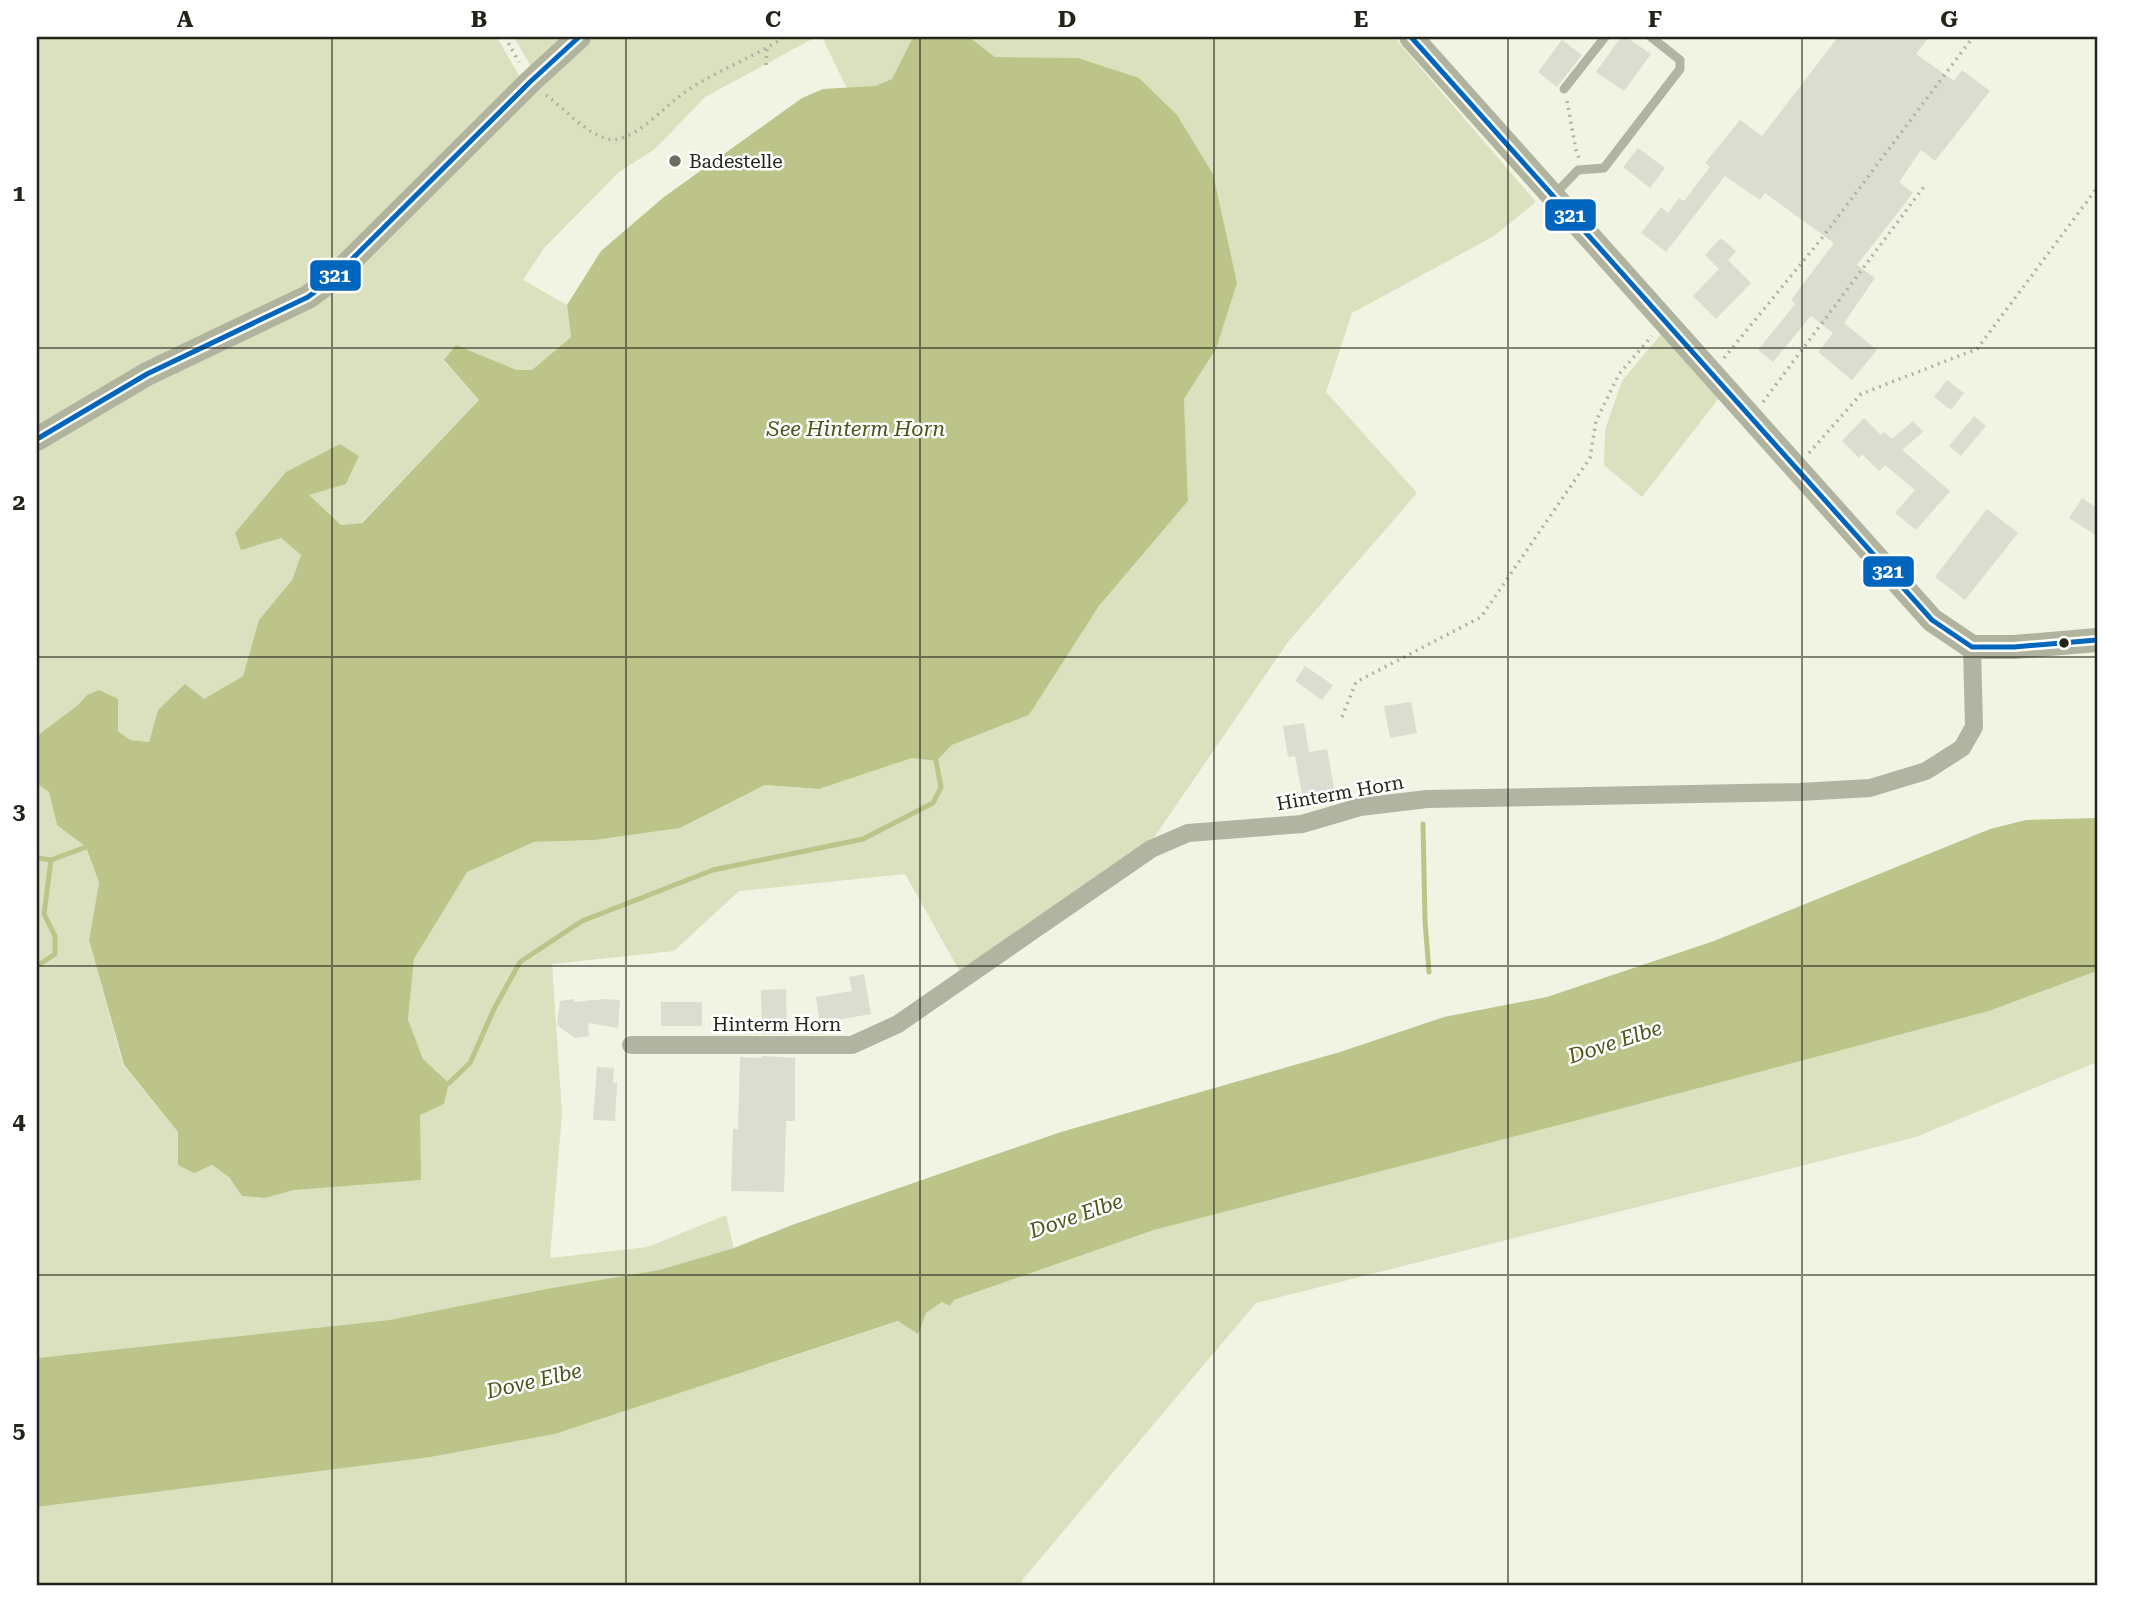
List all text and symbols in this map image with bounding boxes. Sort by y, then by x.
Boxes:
text: A [177,6,194,33]
text: B [471,6,487,33]
text: C [765,6,781,33]
text: D [1058,6,1076,33]
text: E [1354,6,1368,33]
text: F [1648,6,1662,33]
text: G [1940,6,1958,33]
place label: Badestelle [689,150,783,173]
marker: Badestelle [667,153,683,169]
text: 1 [13,180,26,207]
line badge: 321 [1544,198,1597,232]
text: 321 [1554,204,1586,227]
line badge: 321 [309,259,362,292]
text: 321 [319,264,351,287]
water label: See Hinterm Horn [766,417,945,441]
text: 2 [13,489,25,516]
line badge: 321 [1862,555,1915,588]
text: 321 [1872,560,1904,583]
unlabelled marker [2057,636,2071,650]
street label: Hinterm Horn [1275,770,1405,816]
text: 3 [13,798,26,825]
street label: Hinterm Horn [713,1013,841,1036]
water label: Dove Elbe [1564,1016,1665,1069]
text: 4 [13,1108,26,1135]
water label: Dove Elbe [1025,1189,1126,1244]
water label: Dove Elbe [483,1358,584,1404]
text: 5 [13,1417,26,1444]

